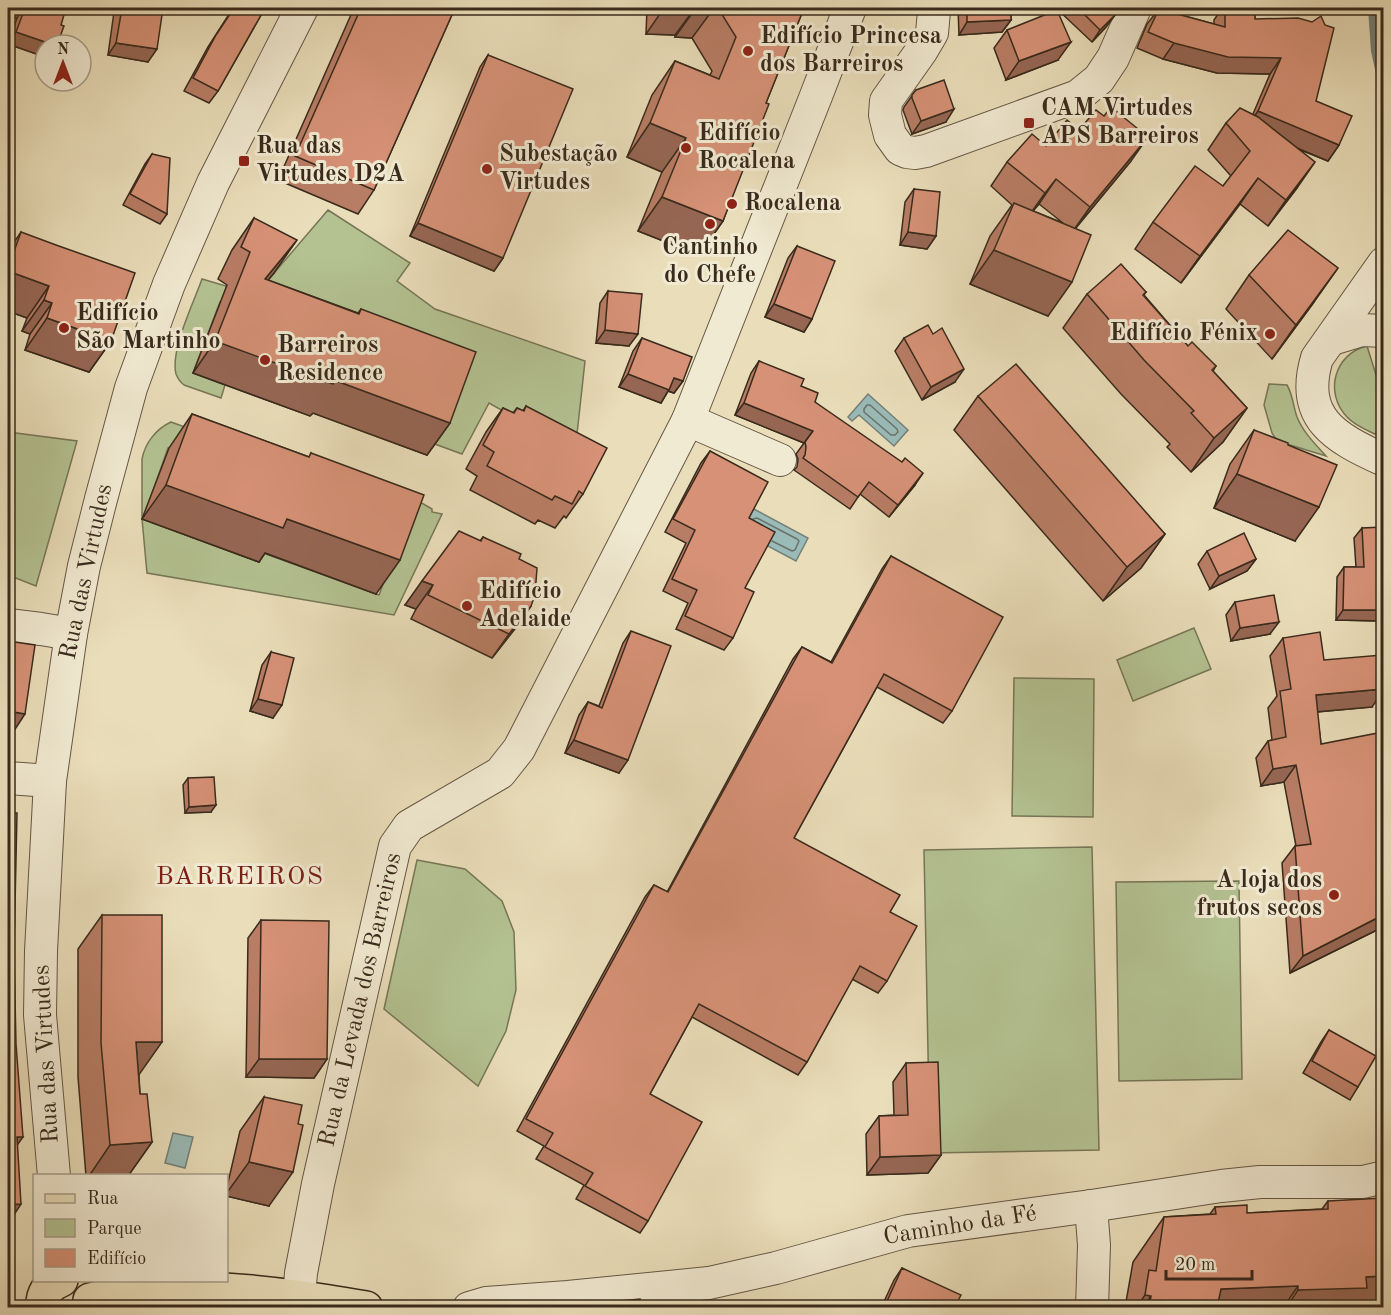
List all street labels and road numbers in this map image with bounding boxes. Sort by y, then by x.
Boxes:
street label: Rua das Virtudes [57,482,117,662]
street label: Rua da Levada dos Barreiros [315,851,407,1149]
street label: Rua das Virtudes [30,964,64,1144]
street label: Caminho da Fé [882,1202,1038,1250]

